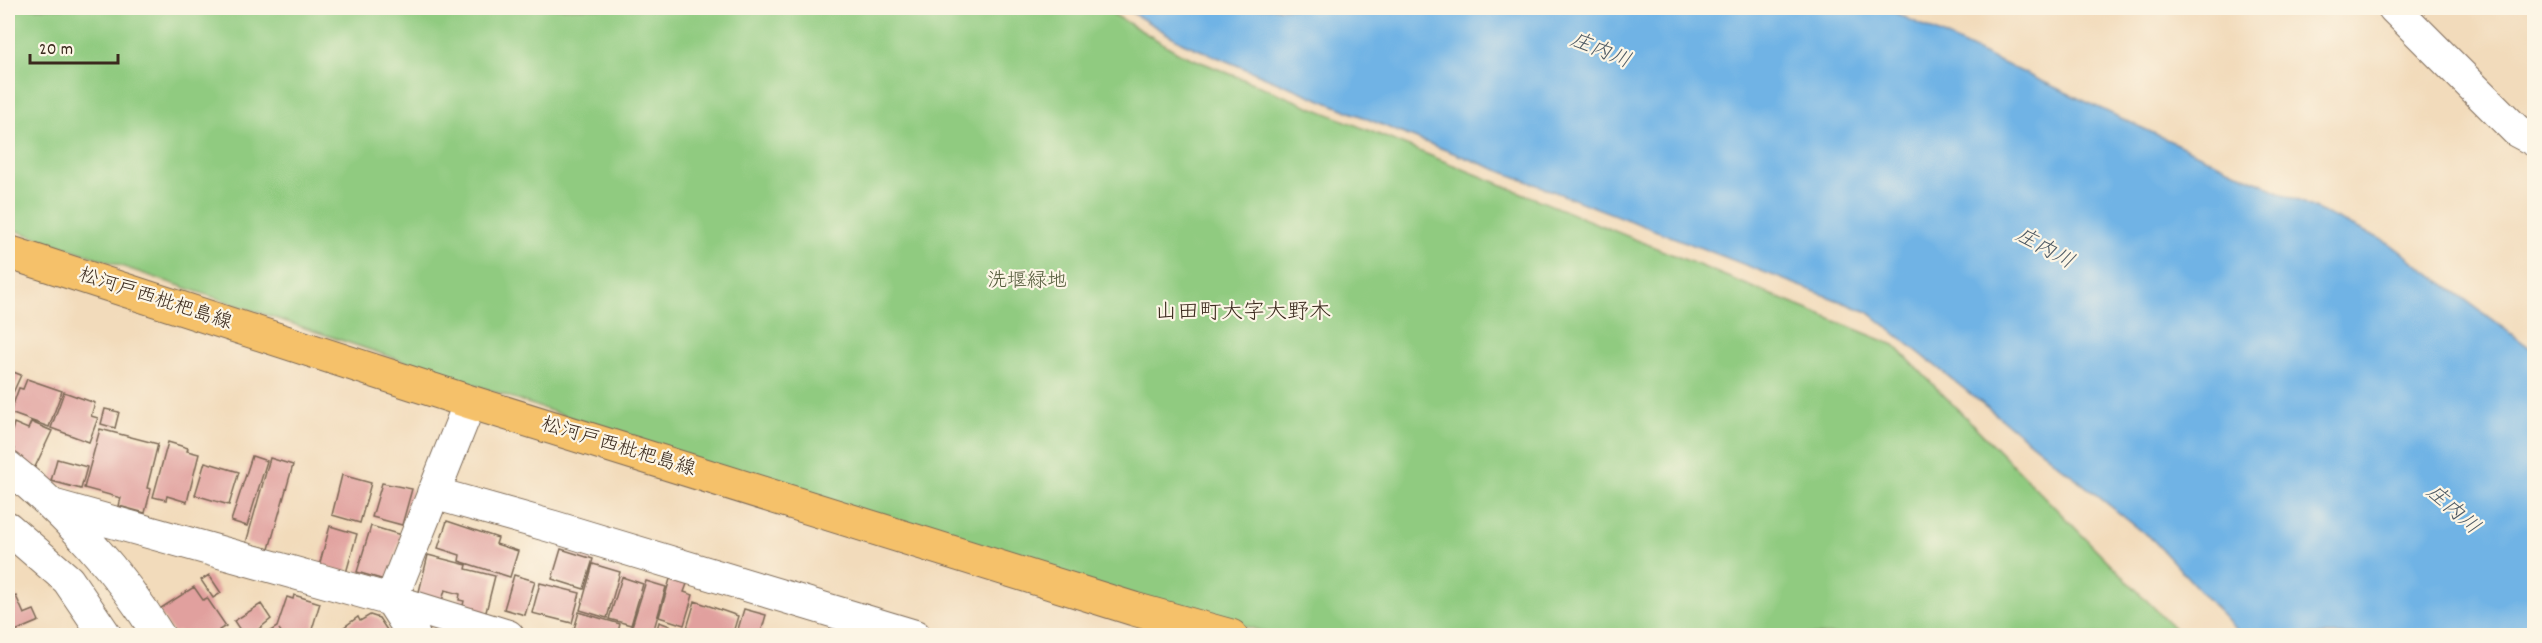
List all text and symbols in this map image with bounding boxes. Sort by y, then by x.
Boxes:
water label: 庄内川 [1565,26,1635,78]
scale bar [30,27,118,65]
text: 20 m [39,38,73,63]
water label: 庄内川 [2009,222,2079,278]
street label: 松河戸西枇杷島線 [75,262,235,338]
park label: 洗堰緑地 [987,268,1067,296]
district label: 山田町大字大野木 [1155,298,1331,329]
street label: 松河戸西枇杷島線 [537,411,699,485]
water label: 庄内川 [2418,479,2486,543]

